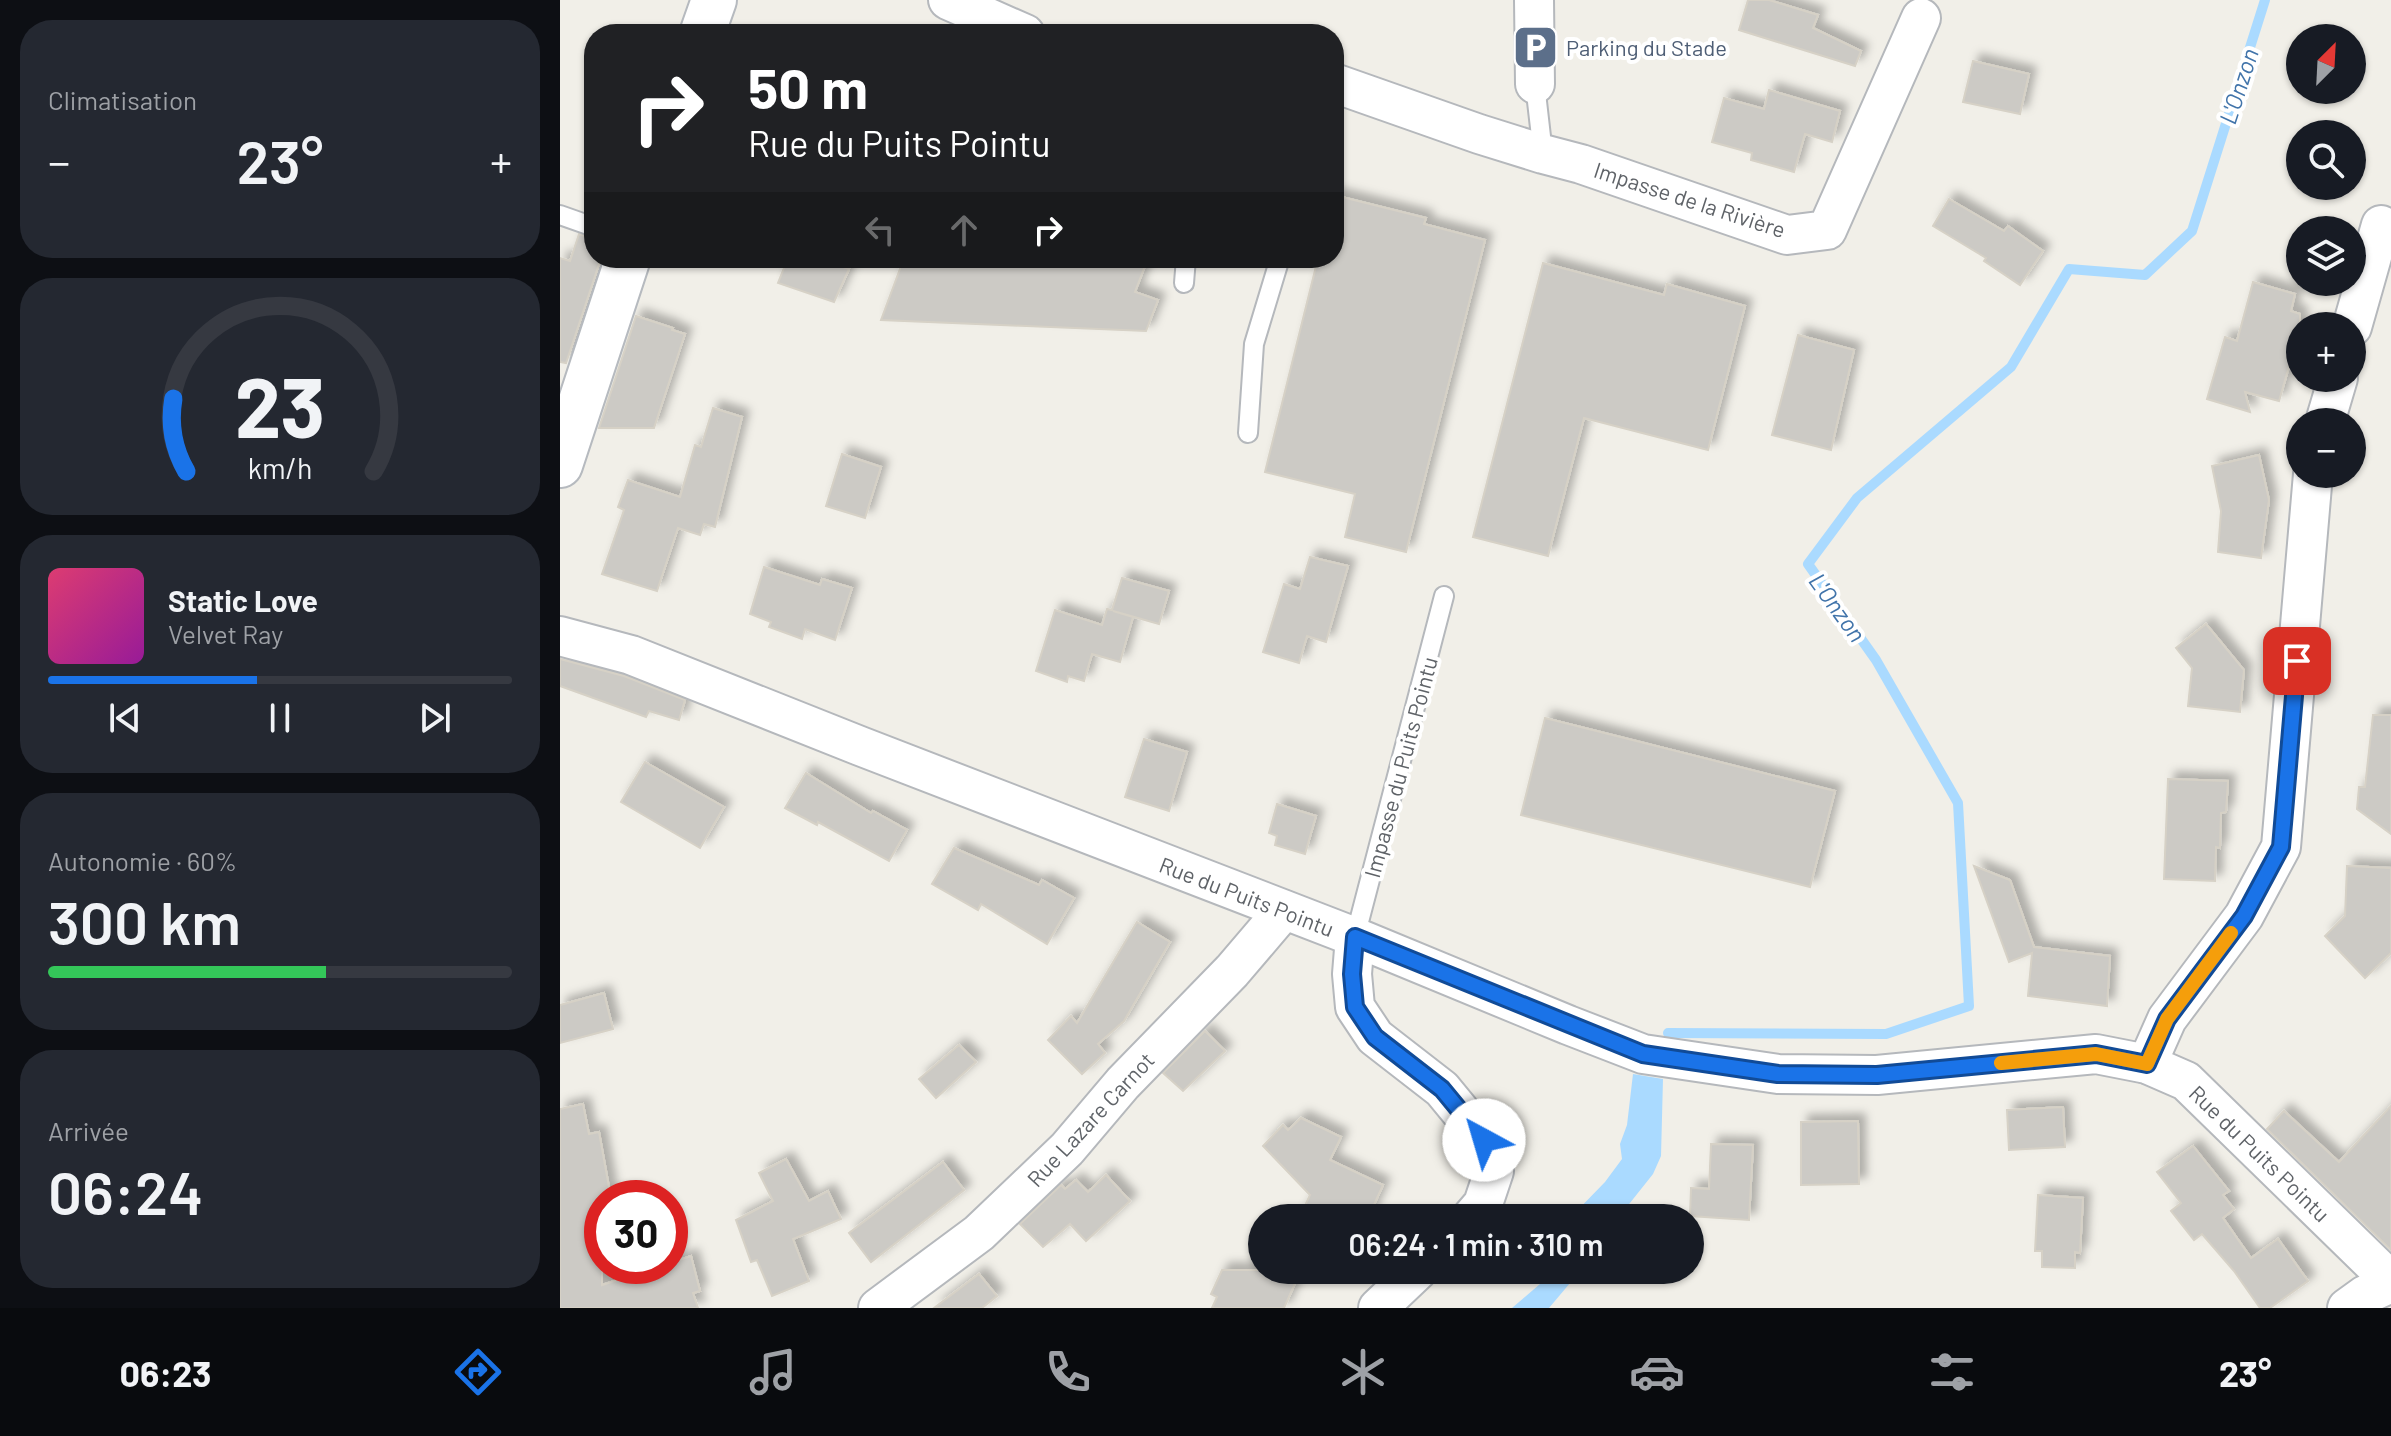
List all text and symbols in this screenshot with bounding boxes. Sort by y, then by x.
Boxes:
parking icon: Parking du Stade [1511,23,1559,71]
north arrow [2286,24,2366,104]
map controls [2286,24,2366,488]
place label: Parking du Stade [1566,34,1727,60]
water label: L'Onzon [2212,44,2264,128]
text: 50 m [748,53,868,120]
icon: right [616,56,720,160]
text: Climatisation [48,84,197,115]
button: search [2286,120,2366,200]
text: Rue du Puits Pointu [748,121,1051,164]
text: 23° [237,124,323,196]
text: − [48,134,70,187]
text: + [490,134,512,187]
street label: Impasse de la Rivière [1591,156,1789,242]
icon: left [858,208,902,252]
icon: ahead [942,208,986,252]
icon: right [1026,208,1070,252]
button: layers [2286,216,2366,296]
button: + [2286,312,2366,392]
text: 23 [235,355,325,455]
button: − [2286,408,2366,488]
text: km/h [248,451,312,486]
water label: L'Onzon [1803,567,1873,647]
text: Static Love [168,582,318,618]
text: Velvet Ray [168,618,283,649]
pin [2263,627,2331,695]
icon: arrive [2275,639,2319,683]
street label: Impasse du Puits Pointu [1358,654,1442,880]
icon: previous [103,696,147,740]
icon: pause [258,696,302,740]
icon: next [413,696,457,740]
text: Autonomie · 60% [48,845,237,876]
street label: Rue du Puits Pointu [1156,851,1338,941]
text: 300 km [48,885,241,957]
street label: Rue Lazare Carnot [1021,1046,1159,1192]
street label: Rue du Puits Pointu [2184,1079,2336,1227]
position arrow [1442,1098,1526,1182]
text: Arrivée [48,1115,129,1146]
text: 06:24 [48,1155,203,1227]
speed limit sign: 30 [584,1180,688,1284]
text: 06:24 · 1 min · 310 m [1349,1226,1603,1262]
icon: directions [450,1344,506,1400]
icon: music [745,1344,801,1400]
icon: phone [1040,1344,1096,1400]
icon: climate [1335,1344,1391,1400]
icon: car [1629,1344,1685,1400]
icon: filters [1924,1344,1980,1400]
text: 06:23 [119,1351,211,1394]
text: 23° [2219,1351,2272,1394]

